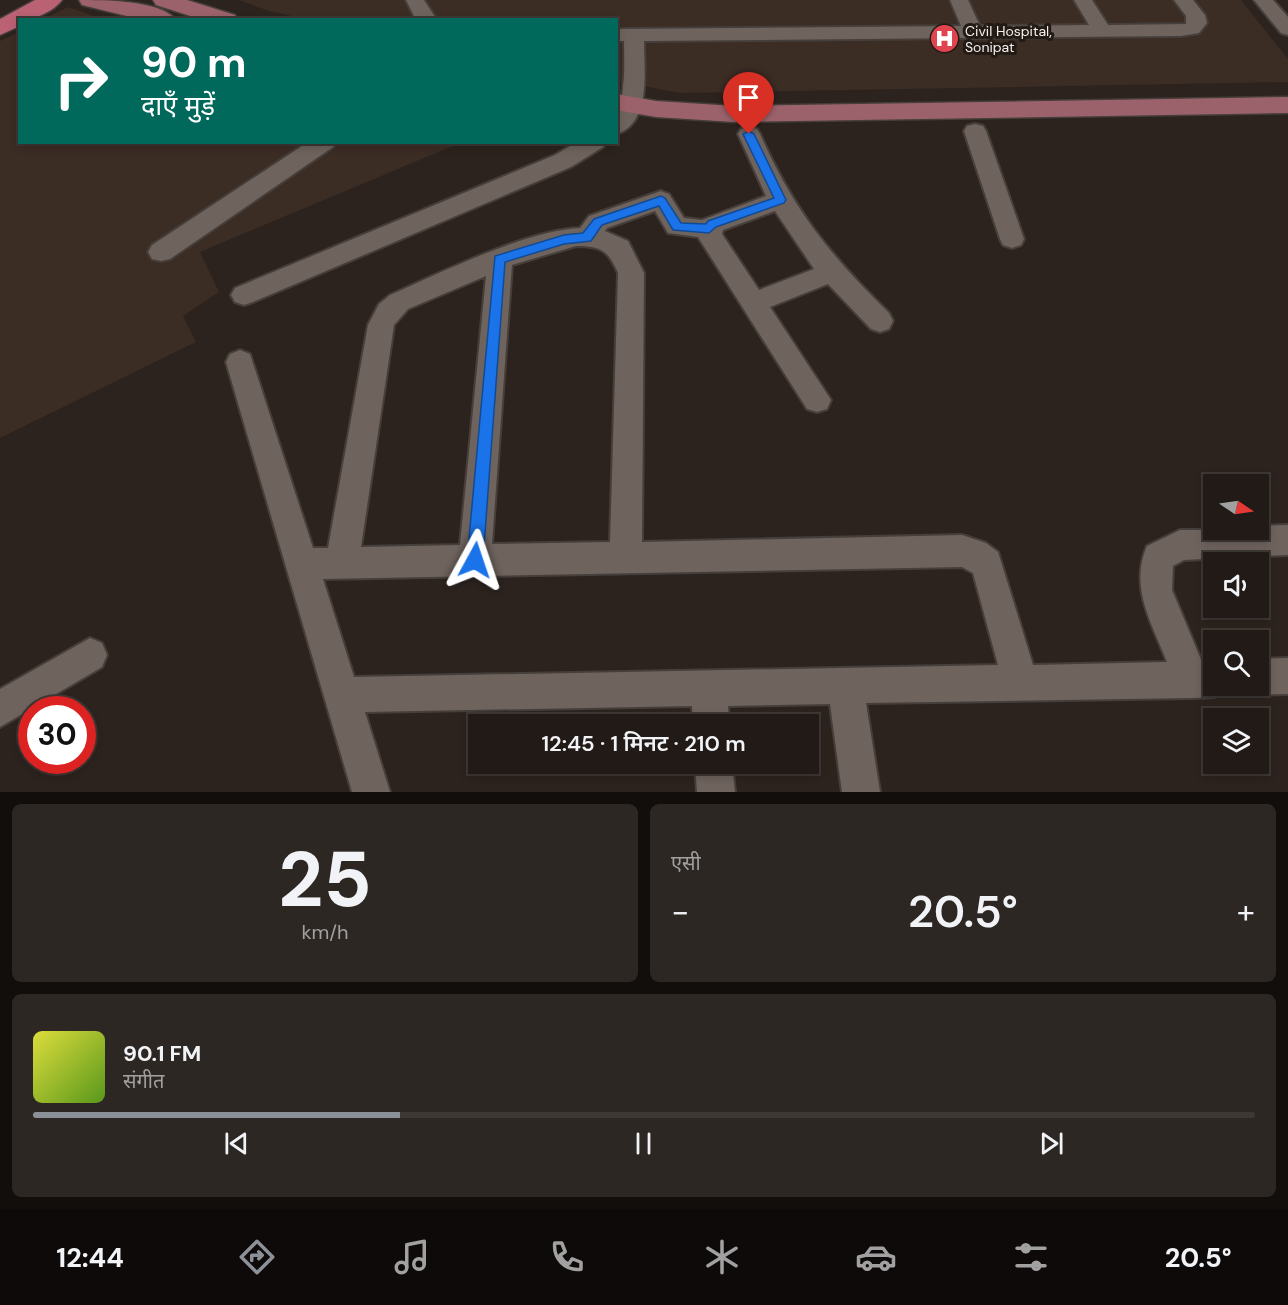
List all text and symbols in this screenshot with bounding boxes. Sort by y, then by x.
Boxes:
place label: Civil Hospital, Sonipat [965,22,1052,56]
hospital icon: Civil Hospital, Sonipat [928,23,960,55]
text: 90 m [141,35,247,90]
icon: right [42,42,120,120]
pin [723,72,774,134]
icon: arrive [732,81,765,114]
text: दाएँ मुड़ें [141,88,215,123]
north arrow [1203,474,1269,540]
map controls [1203,474,1269,774]
position arrow [443,528,507,592]
button: sound [1203,552,1269,618]
button: search [1203,630,1269,696]
speed limit sign: 30 [18,696,96,774]
button: layers [1203,708,1269,774]
text: 12:45 · 1 मिनट · 210 m [541,729,746,758]
text: 25 [278,829,372,930]
text: एसी [671,850,701,876]
text: 20.5° [908,882,1018,941]
text: − [671,890,689,933]
text: + [1237,890,1255,933]
text: km/h [301,919,349,945]
text: 90.1 FM [123,1039,201,1068]
text: संगीत [123,1068,164,1094]
icon: previous [220,1127,253,1160]
icon: pause [627,1127,660,1160]
icon: next [1035,1127,1068,1160]
icon: directions [236,1236,278,1278]
icon: music [391,1236,433,1278]
icon: phone [546,1236,588,1278]
icon: climate [701,1236,743,1278]
icon: car [855,1236,897,1278]
icon: filters [1010,1236,1052,1278]
text: 12:44 [56,1240,124,1275]
text: 20.5° [1165,1240,1232,1275]

